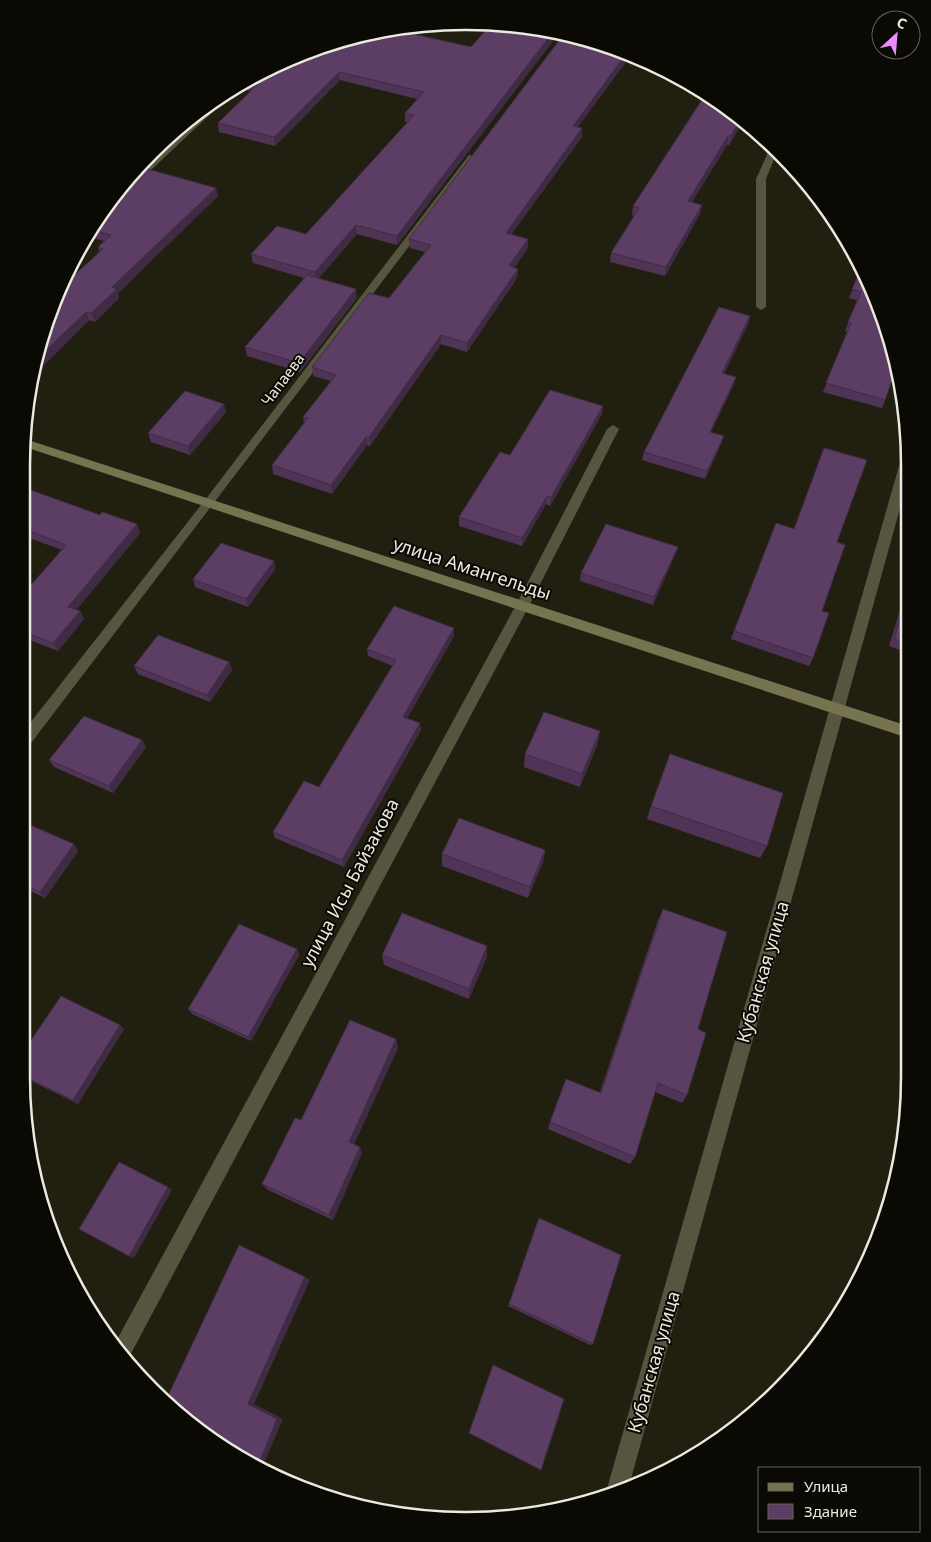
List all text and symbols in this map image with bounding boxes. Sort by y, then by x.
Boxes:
north arrow [871,10,921,60]
text: С [894,12,910,33]
street label: Чапаева [256,349,309,410]
street label: улица Амангельды [390,531,554,605]
street label: улица Исы Байзакова [294,794,404,971]
street label: Кубанская улица [730,898,794,1045]
street label: Кубанская улица [621,1288,685,1435]
legend [758,1467,921,1532]
text: Улица [804,1476,848,1496]
text: Здание [804,1501,857,1521]

